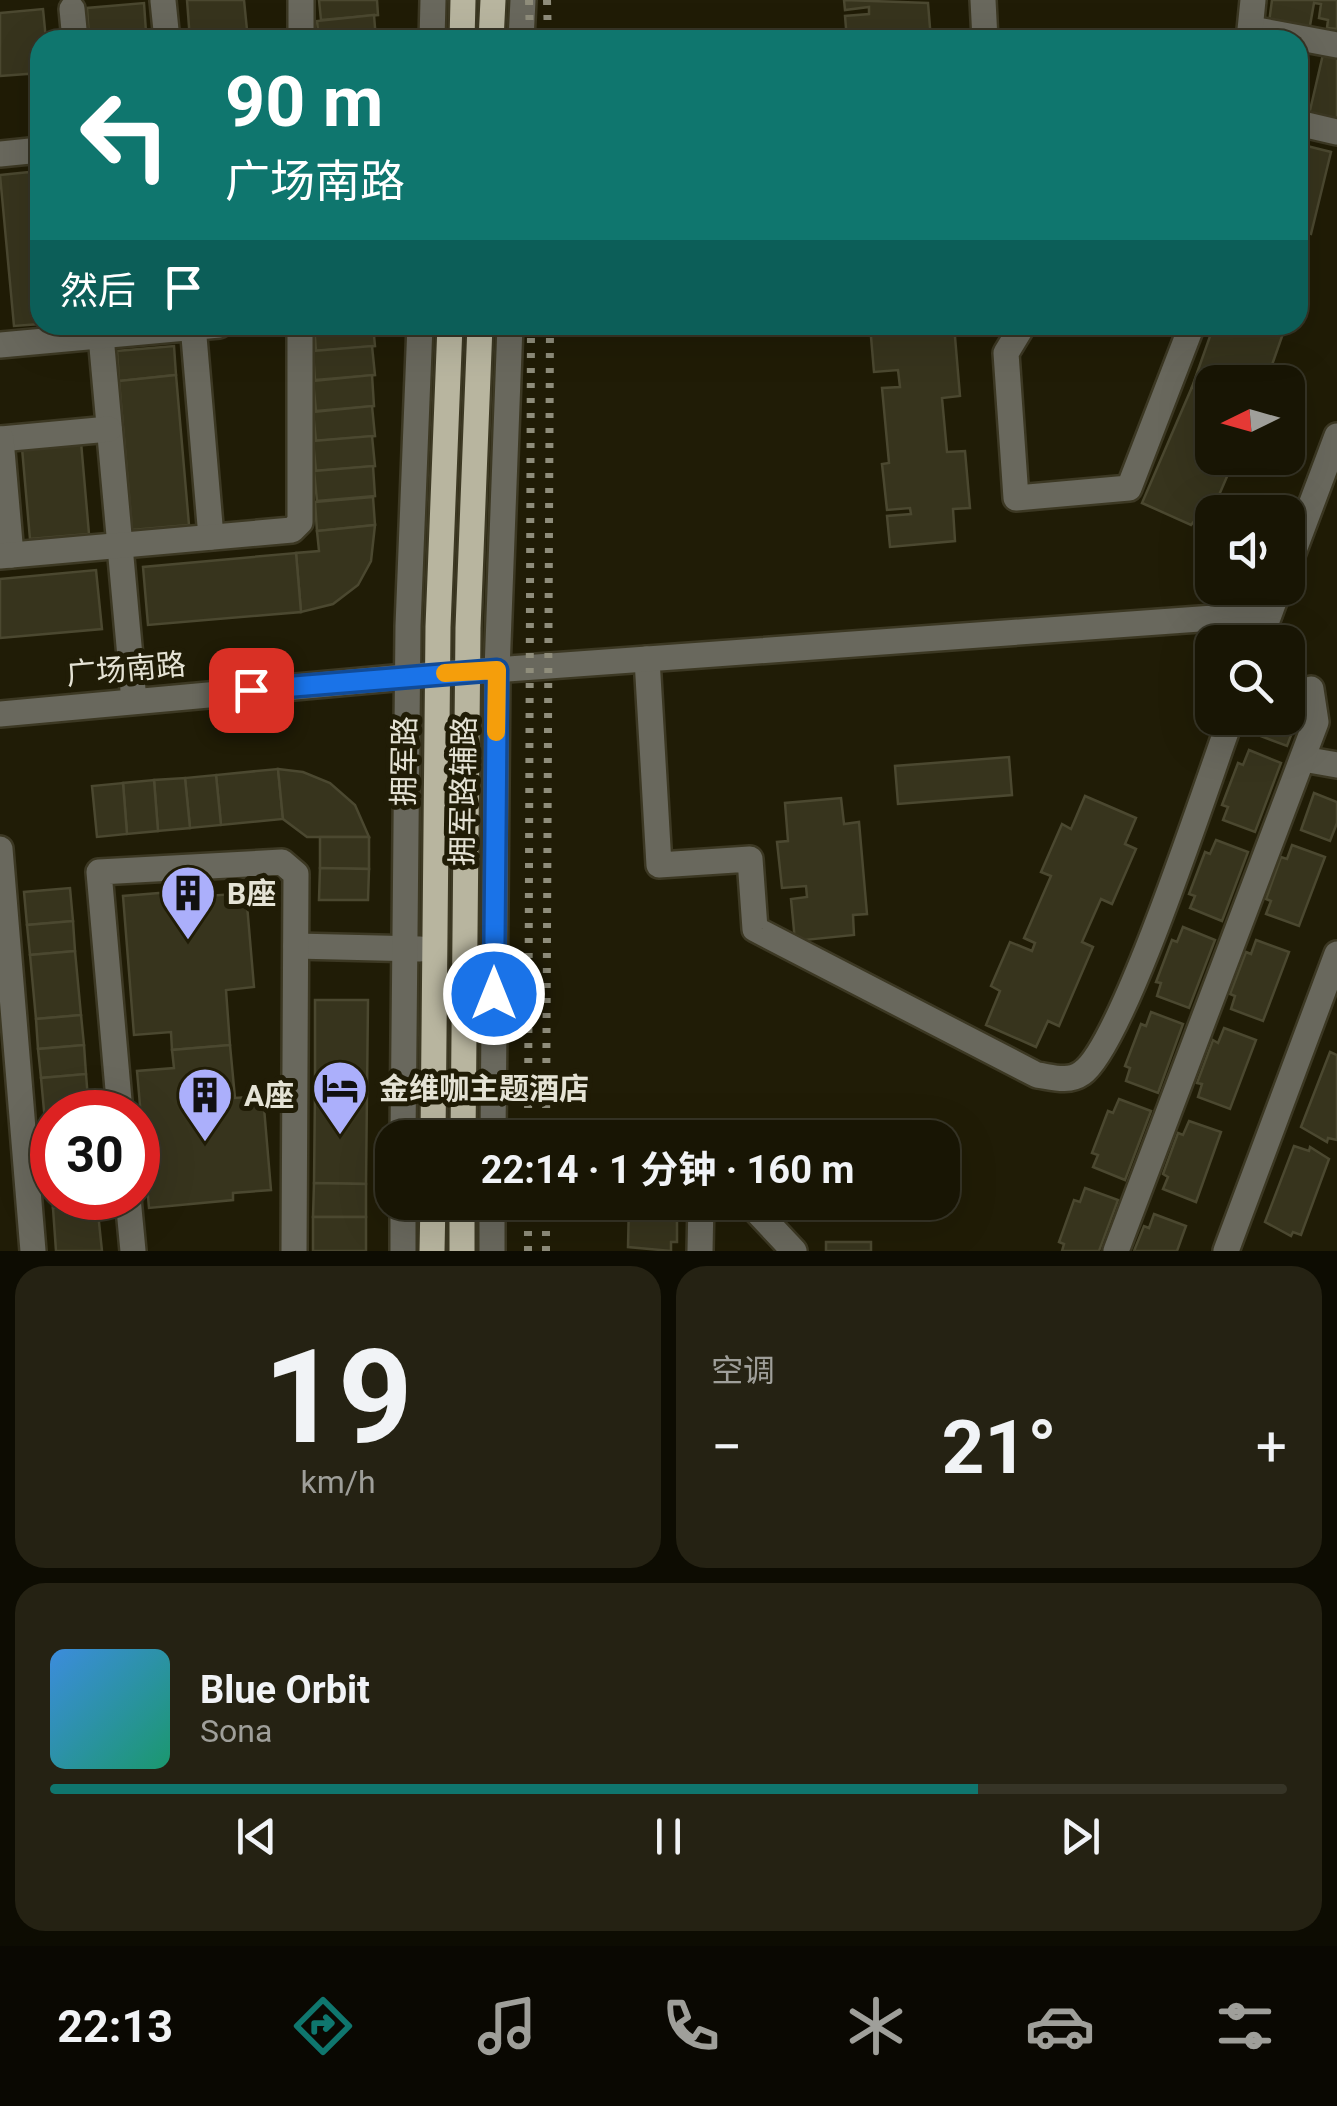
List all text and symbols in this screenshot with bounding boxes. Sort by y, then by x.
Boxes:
text: 90 m [225,61,383,143]
icon: left [60,70,190,200]
text: 广场南路 [225,155,405,208]
icon: arrive [156,260,211,315]
text: 然后 [60,269,136,313]
north arrow [1195,365,1305,475]
map controls [1195,365,1305,735]
button: sound [1195,495,1305,605]
button: search [1195,625,1305,735]
street label: 广场南路 [65,646,187,692]
pin [209,648,294,733]
icon: arrive [224,663,279,718]
street label: 拥军路 [386,716,422,806]
street label: 拥军路辅路 [444,716,482,866]
building icon: B座 [158,863,218,942]
place label: B座 [227,876,276,911]
position arrow [442,942,546,1046]
hotel icon: 金维咖主题酒店 [310,1058,370,1137]
building icon: A座 [175,1065,235,1144]
place label: 金维咖主题酒店 [379,1071,589,1106]
place label: A座 [244,1078,294,1113]
speed limit sign: 30 [30,1090,160,1220]
text: 22:14 · 1 分钟 · 160 m [481,1148,854,1192]
text: 19 [263,1321,413,1474]
text: 空调 [711,1352,775,1390]
text: 21° [941,1403,1057,1491]
text: − [711,1415,742,1479]
text: + [1256,1415,1287,1479]
text: km/h [300,1463,376,1501]
text: Blue Orbit [200,1668,370,1712]
text: Sona [200,1712,272,1750]
icon: previous [229,1809,284,1864]
icon: pause [641,1809,696,1864]
icon: next [1053,1809,1108,1864]
icon: directions [288,1991,358,2061]
icon: music [472,1991,542,2061]
icon: phone [656,1991,726,2061]
icon: climate [841,1991,911,2061]
icon: car [1025,1991,1095,2061]
icon: filters [1210,1991,1280,2061]
text: 22:13 [57,2000,173,2053]

